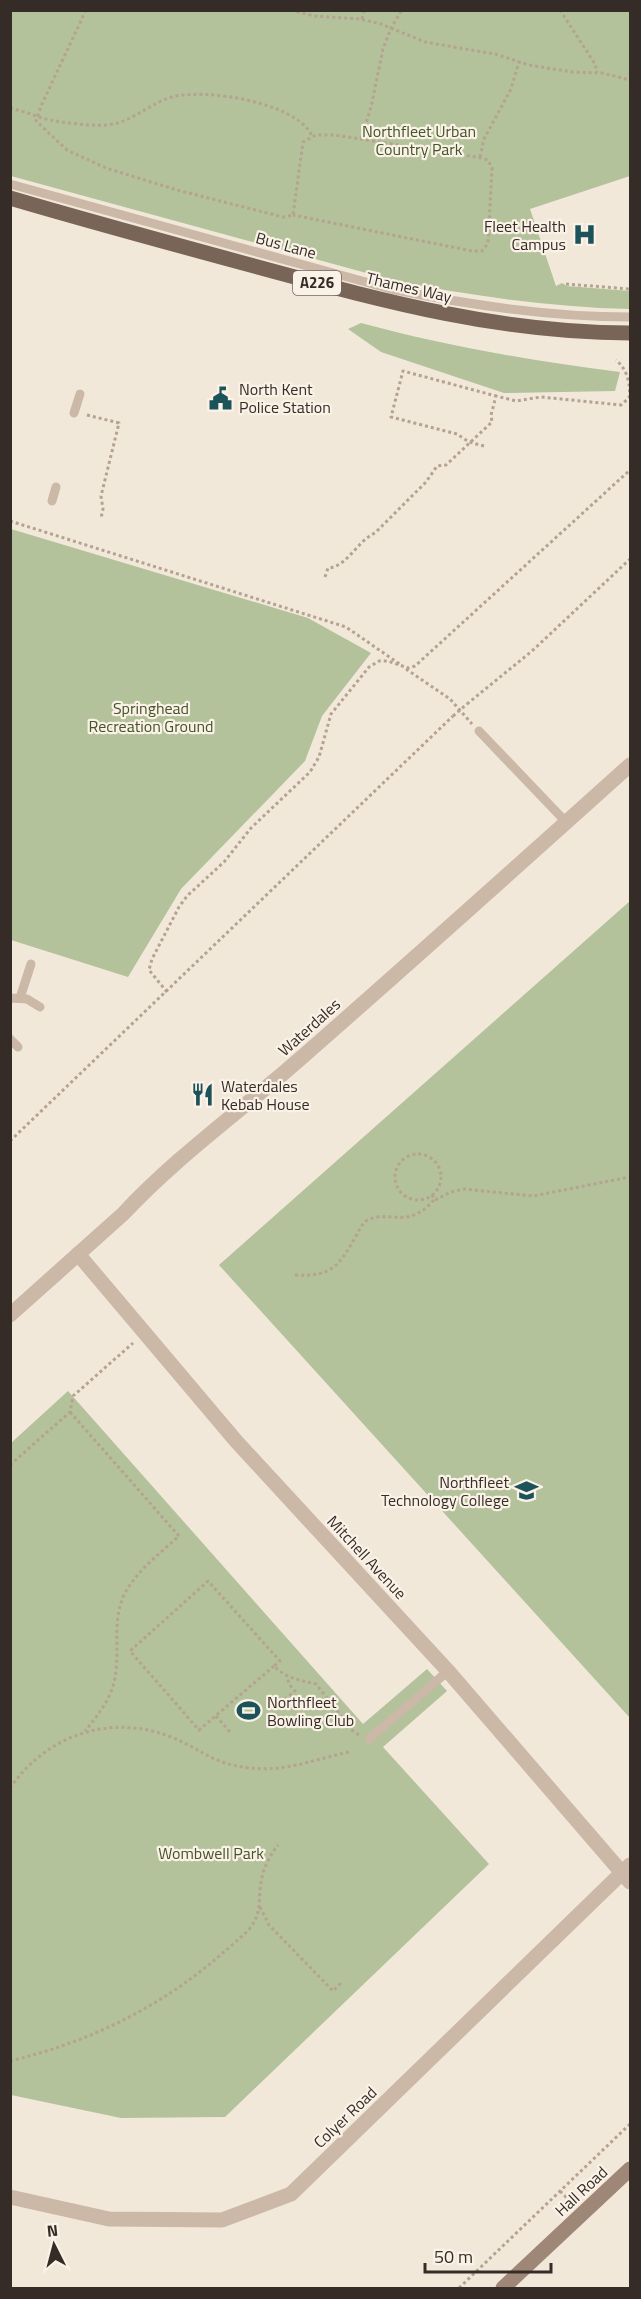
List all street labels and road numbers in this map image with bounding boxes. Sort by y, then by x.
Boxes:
street label: Bus Lane [253,225,319,265]
street label: Thames Way [364,266,454,309]
road number: A226 [293,271,341,295]
street label: Waterdales [272,992,346,1062]
street label: Mitchell Avenue [322,1510,412,1604]
street label: Colyer Road [308,2081,382,2153]
street label: Hall Road [549,2160,613,2222]

